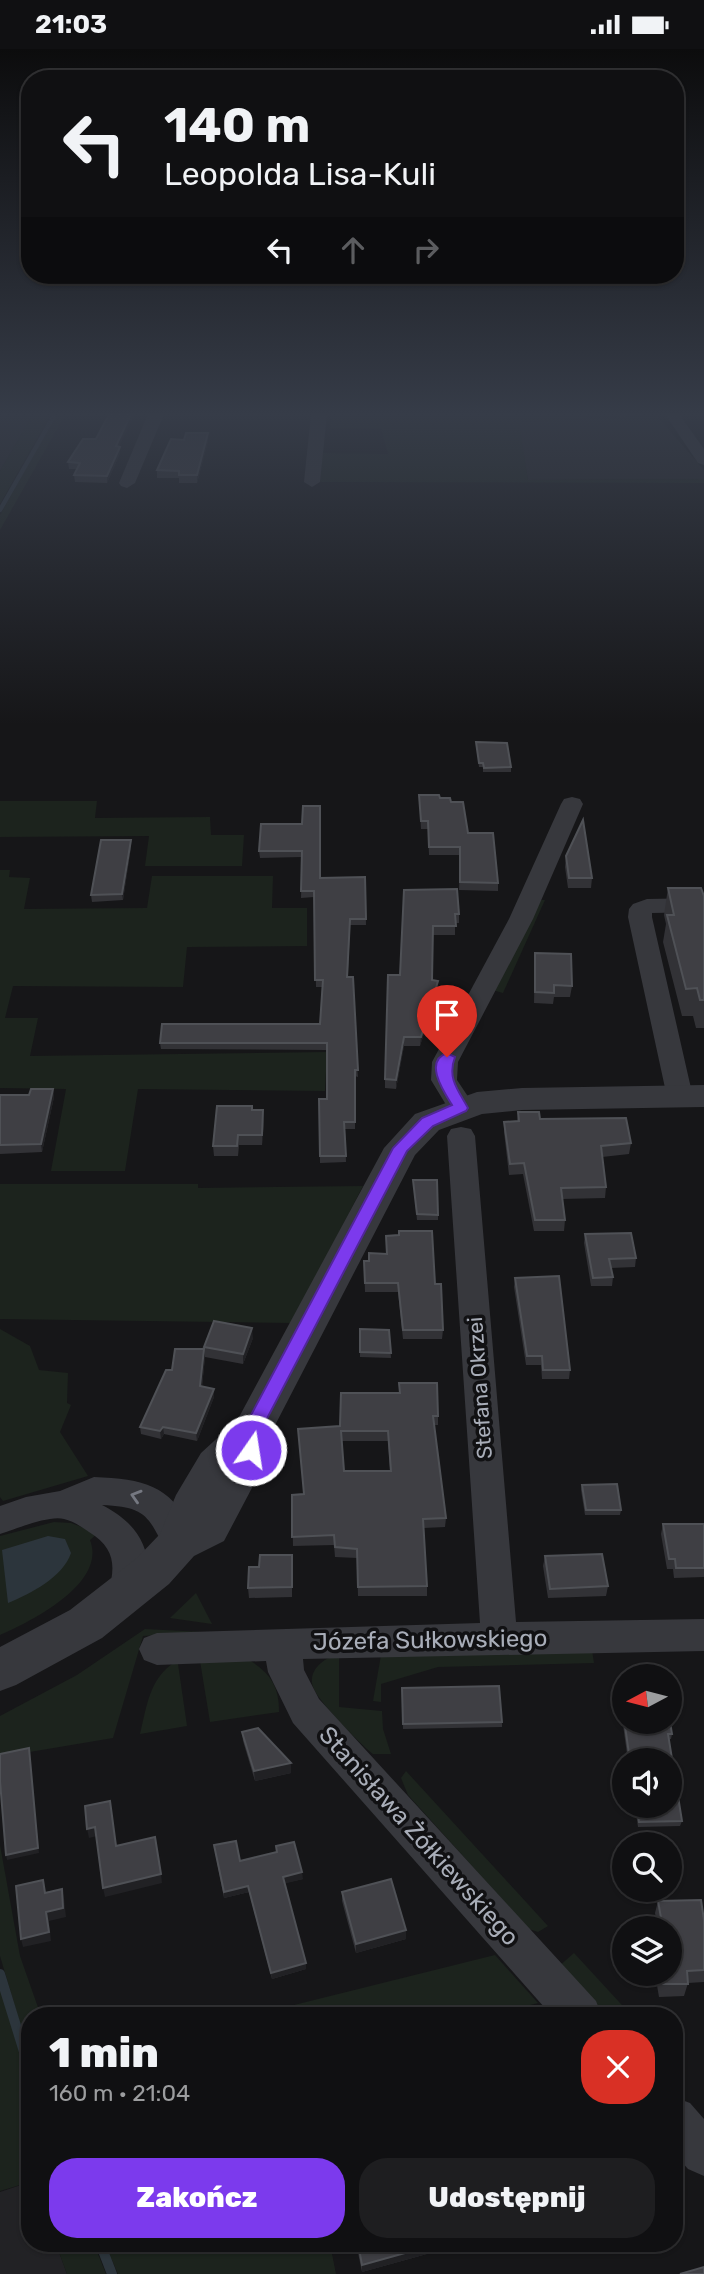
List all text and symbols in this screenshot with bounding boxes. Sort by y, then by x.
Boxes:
text: 21:03 [35,9,107,40]
text: 140 m [164,96,310,154]
icon: left [49,98,140,189]
text: Leopolda Lisa-Kuli [164,155,436,193]
icon: left [261,231,299,269]
icon: ahead [334,231,372,269]
icon: right [407,231,445,269]
pin [417,985,477,1057]
icon: arrive [428,996,466,1034]
street label: Stefana Okrzei [462,1316,497,1460]
position arrow [214,1413,288,1487]
one-way arrow [130,1489,142,1504]
street label: Józefa Sułkowskiego [312,1624,548,1656]
north arrow [612,1664,682,1734]
map controls [612,1664,682,1986]
street label: Stanisława Żółkiewskiego [313,1721,525,1951]
button: sound [612,1748,682,1818]
button: search [612,1832,682,1902]
button: layers [612,1916,682,1986]
text: 1 min [49,2028,159,2078]
button: close [581,2030,655,2104]
text: 160 m · 21:04 [49,2079,190,2107]
button: Zakończ [49,2158,345,2238]
button: Udostępnij [359,2158,655,2238]

